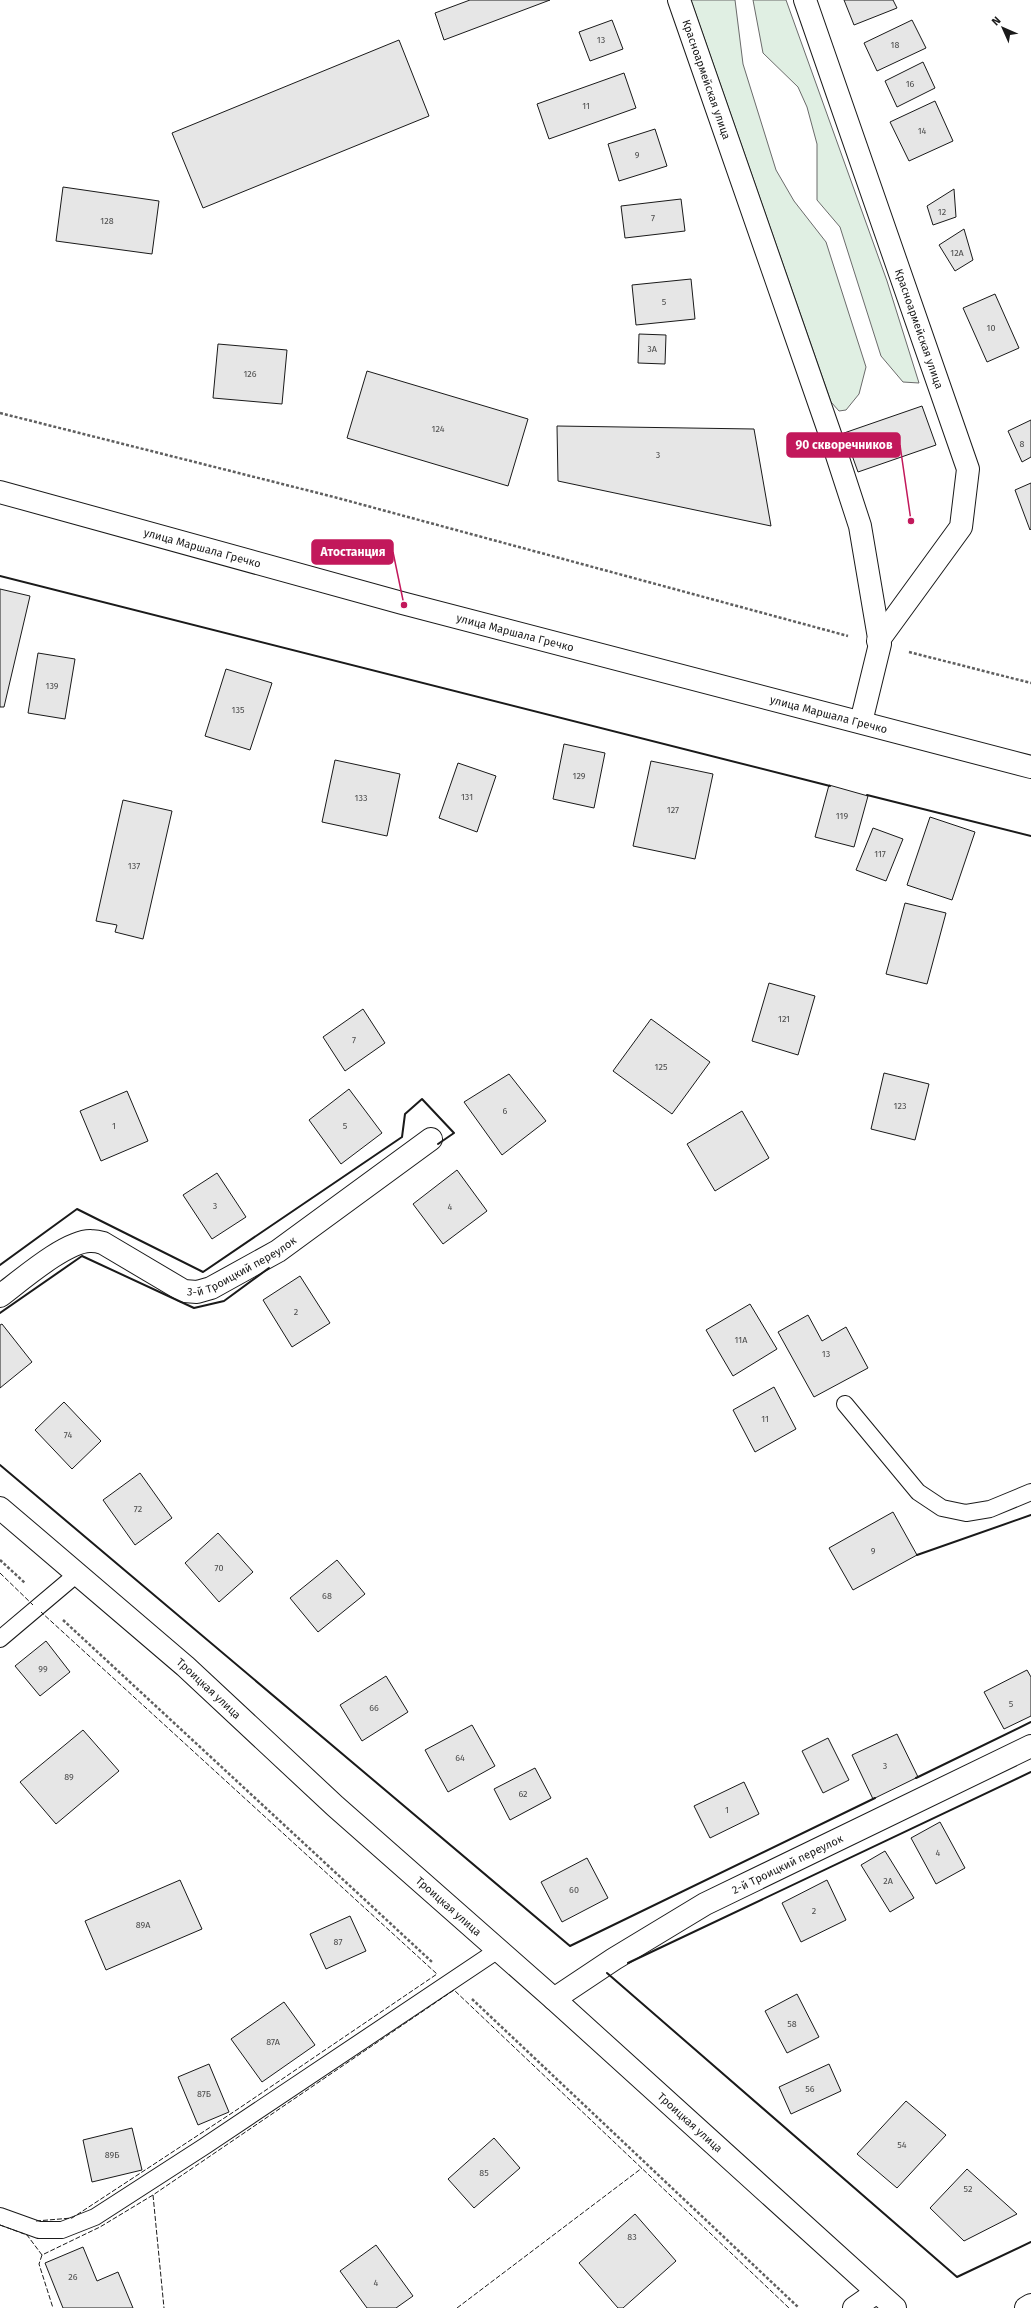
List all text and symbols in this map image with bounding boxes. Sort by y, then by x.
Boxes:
north arrow [983,8,1023,48]
text: N [989,14,1003,28]
street label: Красноармейская улица [679,18,733,141]
house number: 13 [597,35,605,45]
house number: 18 [891,40,899,50]
house number: 16 [906,79,915,89]
house number: 11 [582,101,590,111]
house number: 14 [918,126,927,136]
house number: 9 [635,150,640,160]
house number: 12 [938,207,946,217]
house number: 7 [651,213,655,223]
house number: 128 [100,216,114,226]
house number: 12А [950,248,965,258]
street label: Красноармейская улица [892,267,946,391]
house number: 5 [662,297,667,307]
house number: 10 [987,323,995,333]
house number: 3А [647,344,658,354]
house number: 126 [243,369,257,379]
house number: 124 [432,424,445,434]
callout: 90 скворечников [787,433,900,457]
text: 90 скворечников [795,438,893,452]
house number: 8 [1020,439,1025,449]
house number: 3 [656,450,660,460]
street label: улица Маршала Гречко [142,526,262,571]
callout: Атостанция [312,540,393,564]
text: Атостанция [320,545,385,559]
street label: улица Маршала Гречко [455,611,575,655]
house number: 139 [45,681,59,691]
street label: улица Маршала Гречко [768,693,889,736]
house number: 135 [232,705,245,715]
house number: 129 [573,771,586,781]
house number: 131 [461,792,473,802]
house number: 133 [355,793,367,803]
house number: 127 [667,805,679,815]
house number: 119 [836,811,848,821]
house number: 117 [874,849,886,859]
house number: 137 [128,861,140,871]
house number: 121 [778,1014,790,1024]
house number: 7 [352,1035,356,1045]
house number: 125 [655,1062,668,1072]
house number: 123 [894,1101,906,1111]
house number: 6 [503,1106,508,1116]
house number: 1 [112,1121,116,1131]
house number: 5 [343,1121,348,1131]
house number: 3 [213,1201,217,1211]
house number: 4 [448,1202,453,1212]
street label: 3-й Троицкий переулок [187,1234,299,1299]
house number: 2 [294,1307,298,1317]
house number: 11А [735,1335,748,1345]
house number: 13 [822,1349,830,1359]
house number: 11 [761,1414,769,1424]
house number: 74 [64,1430,72,1440]
house number: 72 [134,1504,142,1514]
house number: 9 [871,1546,876,1556]
house number: 70 [215,1563,223,1573]
house number: 68 [322,1591,332,1601]
street label: Троицкая улица [174,1656,243,1722]
house number: 99 [38,1664,48,1674]
house number: 5 [1009,1699,1014,1709]
house number: 66 [369,1703,379,1713]
house number: 64 [455,1753,465,1763]
house number: 3 [883,1761,887,1771]
house number: 89 [64,1772,74,1782]
house number: 62 [518,1789,528,1799]
house number: 1 [725,1805,729,1815]
street label: 2-й Троицкий переулок [730,1832,845,1897]
house number: 4 [936,1848,941,1858]
street label: Троицкая улица [413,1874,484,1939]
house number: 2А [883,1876,894,1886]
house number: 60 [569,1885,579,1895]
house number: 2 [812,1906,816,1916]
house number: 89А [136,1920,151,1930]
house number: 87 [334,1937,342,1947]
house number: 58 [787,2019,797,2029]
house number: 87А [266,2037,281,2047]
house number: 56 [805,2084,815,2094]
house number: 87Б [197,2089,211,2099]
street label: Троицкая улица [655,2090,725,2155]
house number: 54 [897,2140,907,2150]
house number: 89Б [105,2150,119,2160]
house number: 85 [479,2168,489,2178]
house number: 52 [964,2184,972,2194]
house number: 83 [627,2232,637,2242]
house number: 26 [68,2272,78,2282]
house number: 4 [374,2278,379,2288]

